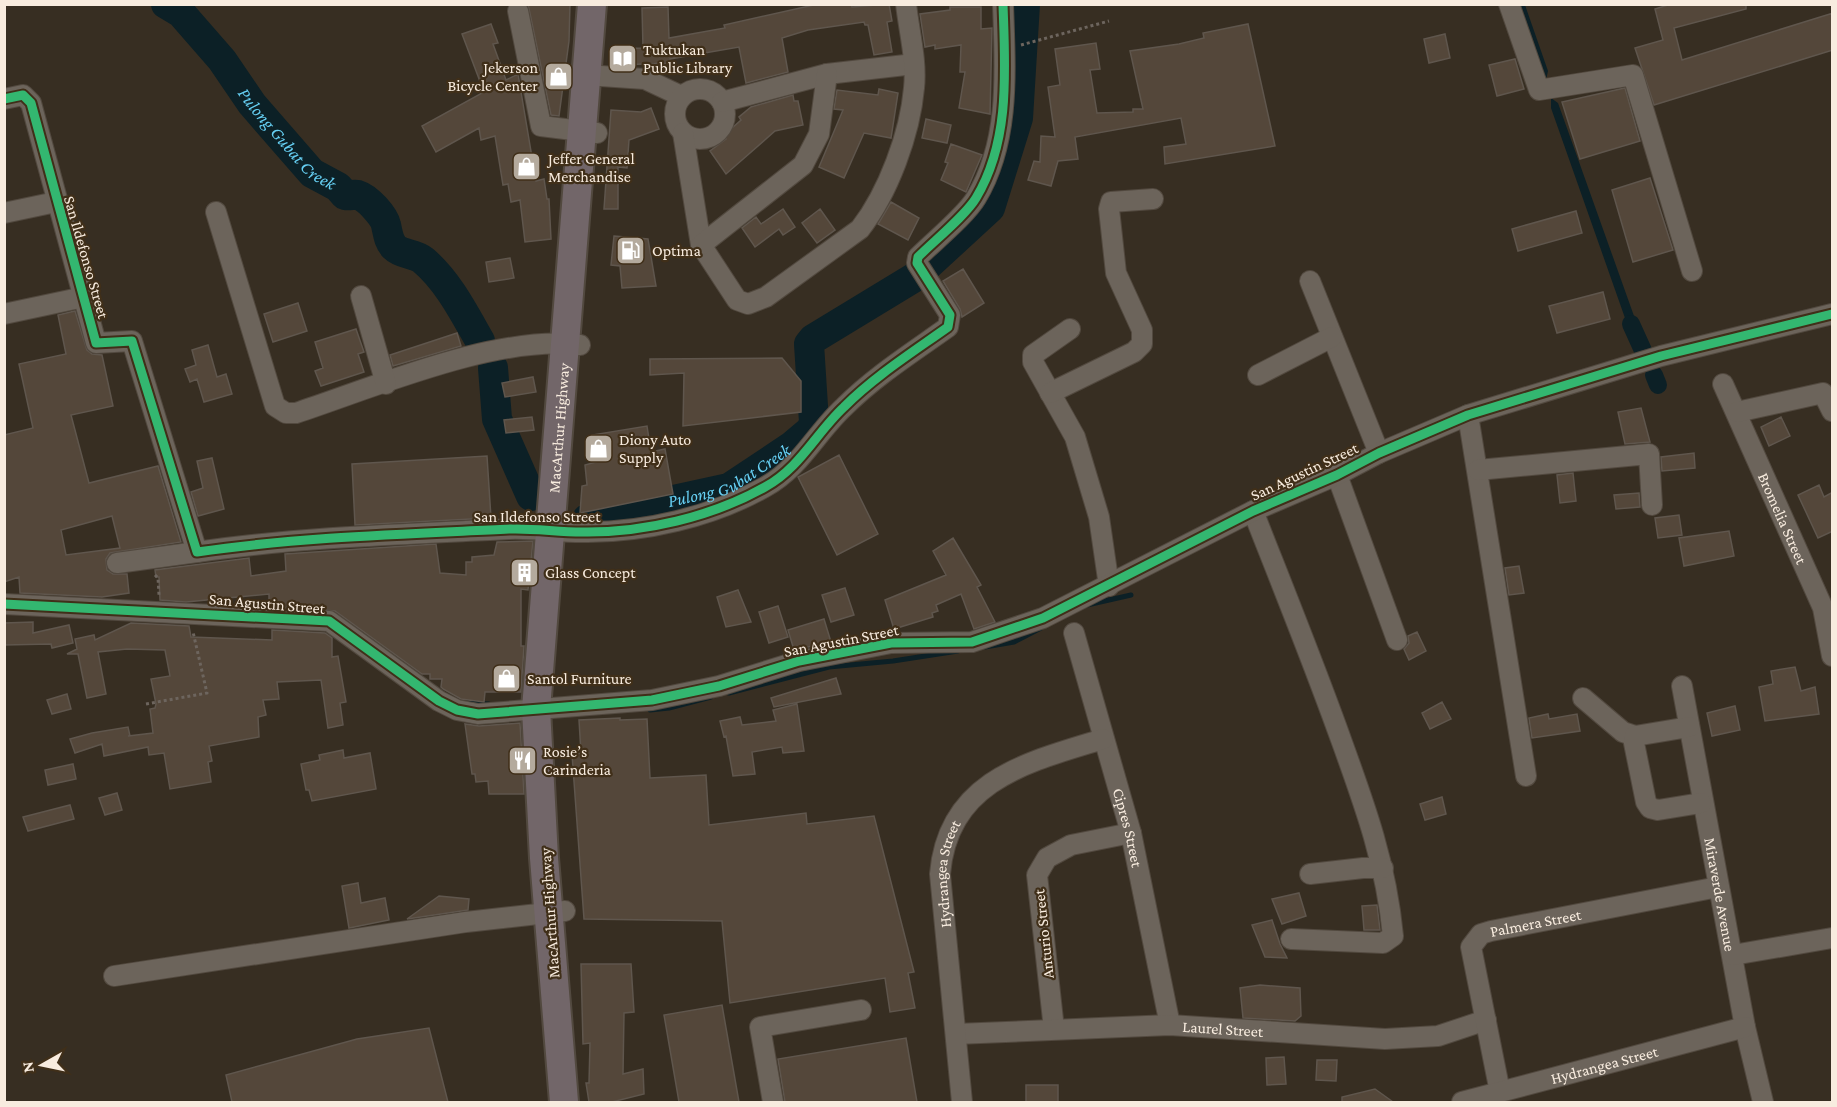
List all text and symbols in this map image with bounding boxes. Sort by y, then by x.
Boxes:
place label: Tuktukan Public Library [643,41,733,77]
library icon: Tuktukan Public Library [606,42,638,74]
place label: Jekerson Bicycle Center [448,59,538,95]
shop icon: Jekerson Bicycle Center [543,60,575,92]
water label: Pulong Gubat Creek [234,84,340,194]
place label: Jeffer General Merchandise [546,150,635,185]
shop icon: Jeffer General Merchandise [511,151,543,183]
street label: San Ildefonso Street [61,194,112,321]
fuel station icon: Optima [615,234,647,266]
place label: Optima [652,242,701,260]
street label: MacArthur Highway [545,362,574,494]
place label: Diony Auto Supply [619,431,691,467]
shop icon: Diony Auto Supply [582,432,614,464]
water label: Pulong Gubat Creek [666,439,795,511]
street label: San Agustin Street [1248,439,1362,505]
street label: Bromelia Street [1755,470,1811,567]
street label: San Ildefonso Street [474,508,601,525]
building icon: Glass Concept [508,556,540,588]
place label: Glass Concept [545,564,636,582]
street label: San Agustin Street [208,590,326,618]
street label: San Agustin Street [782,621,901,661]
shop icon: Santol Furniture [490,662,522,694]
place label: Santol Furniture [527,670,632,687]
place label: Rosie’s Carinderia [543,743,612,778]
restaurant icon: Rosie’s Carinderia [506,744,538,776]
street label: Cipres Street [1110,786,1146,869]
street label: Hydrangea Street [932,816,964,929]
street label: Miraverde Avenue [1701,836,1739,953]
street label: MacArthur Highway [536,847,564,979]
street label: Anturio Street [1030,888,1057,979]
street label: Palmera Street [1489,906,1583,940]
street label: Laurel Street [1182,1018,1264,1040]
north arrow [12,1035,72,1095]
street label: Hydrangea Street [1549,1042,1660,1087]
text: N [18,1060,37,1074]

